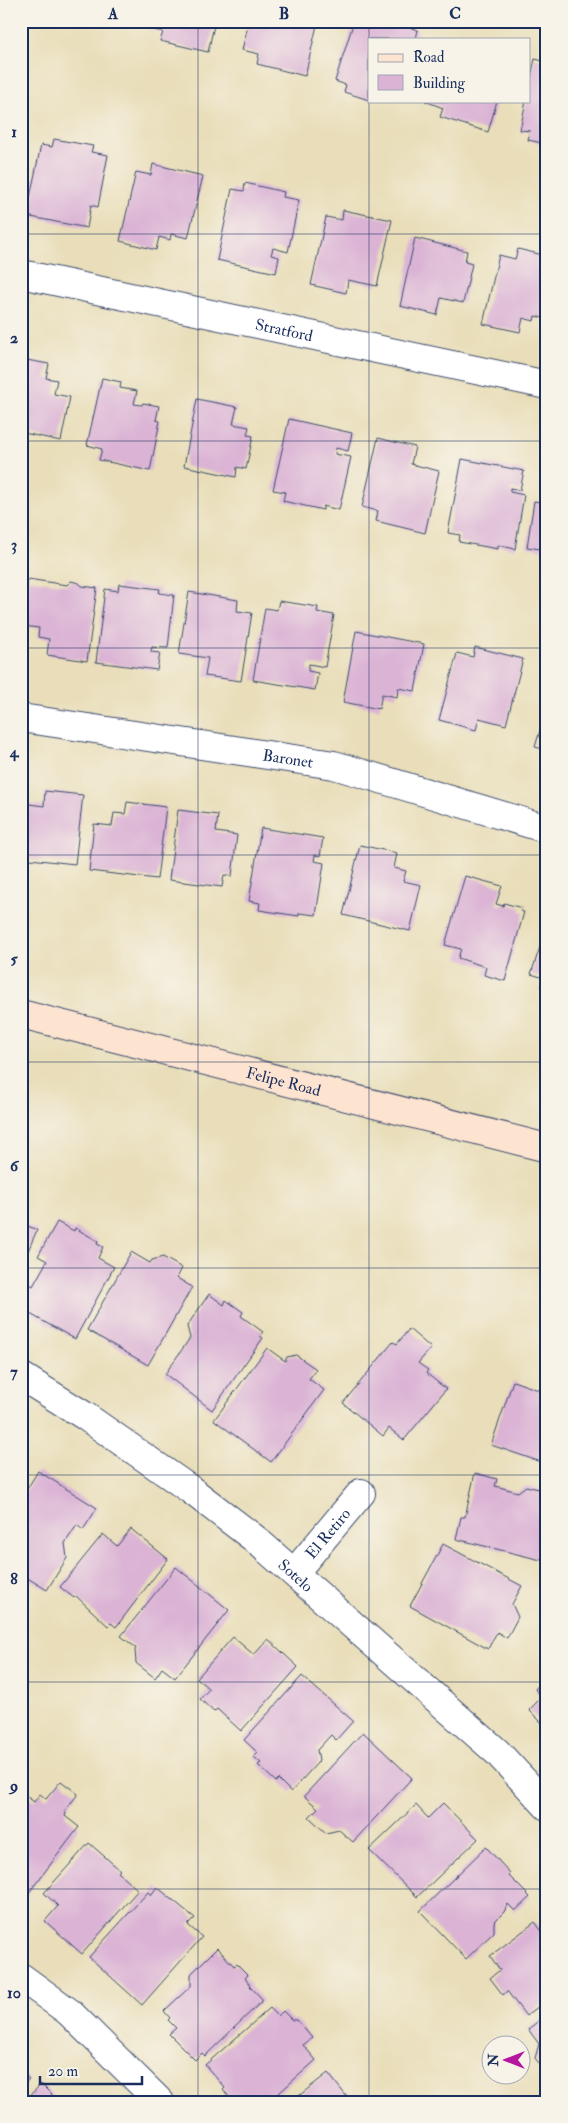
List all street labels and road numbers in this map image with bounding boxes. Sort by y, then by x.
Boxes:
street label: Stratford [253,315,315,346]
street label: Baronet [261,745,314,773]
street label: Felipe Road [244,1063,323,1101]
street label: El Retiro [301,1504,355,1563]
street label: Sotelo [274,1555,317,1597]

